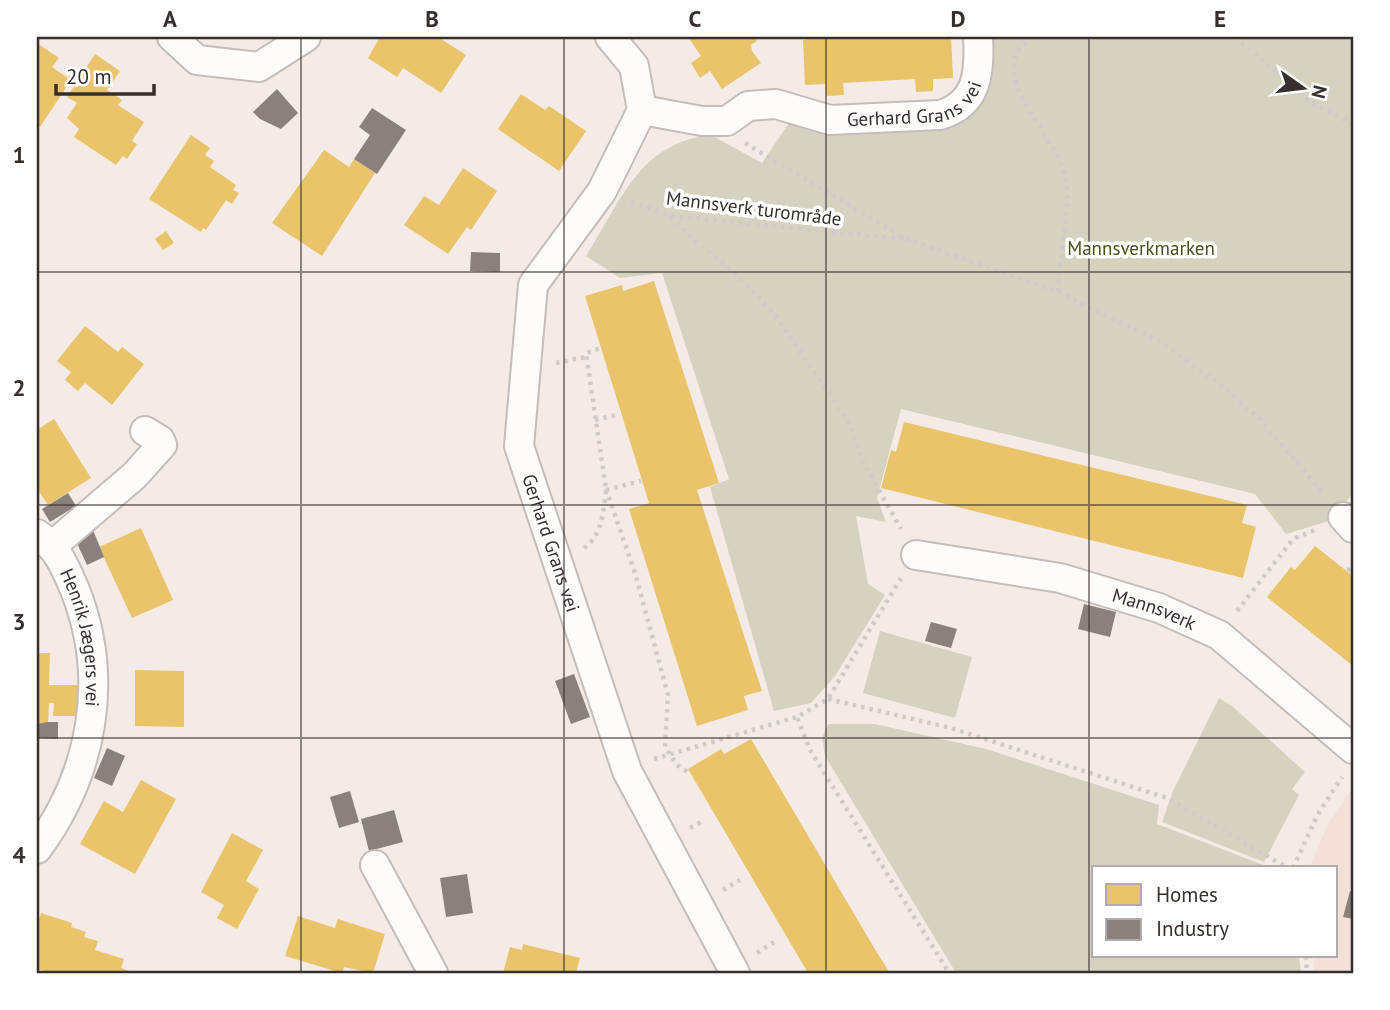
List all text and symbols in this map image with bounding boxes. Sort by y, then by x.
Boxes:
text: A [163,4,177,33]
text: B [425,4,439,33]
text: C [689,4,702,33]
text: D [951,4,965,33]
text: E [1214,4,1226,33]
scale bar [56,52,154,96]
north arrow [1268,52,1338,122]
text: 20 m [66,63,112,90]
street label: Gerhard Grans vei [846,78,986,131]
text: N [1306,83,1333,101]
text: 1 [12,140,26,169]
street label: Mannsverk turområde [665,185,843,231]
park label: Mannsverkmarken [1067,236,1215,260]
text: 2 [12,373,26,402]
street label: Gerhard Grans vei [517,471,585,615]
street label: Henrik Jægers vei [55,564,105,708]
street label: Mannsverk [1110,583,1200,635]
text: 3 [12,607,26,636]
text: 4 [12,840,26,869]
legend [1092,866,1338,958]
text: Homes [1156,881,1218,908]
text: Industry [1156,915,1229,942]

